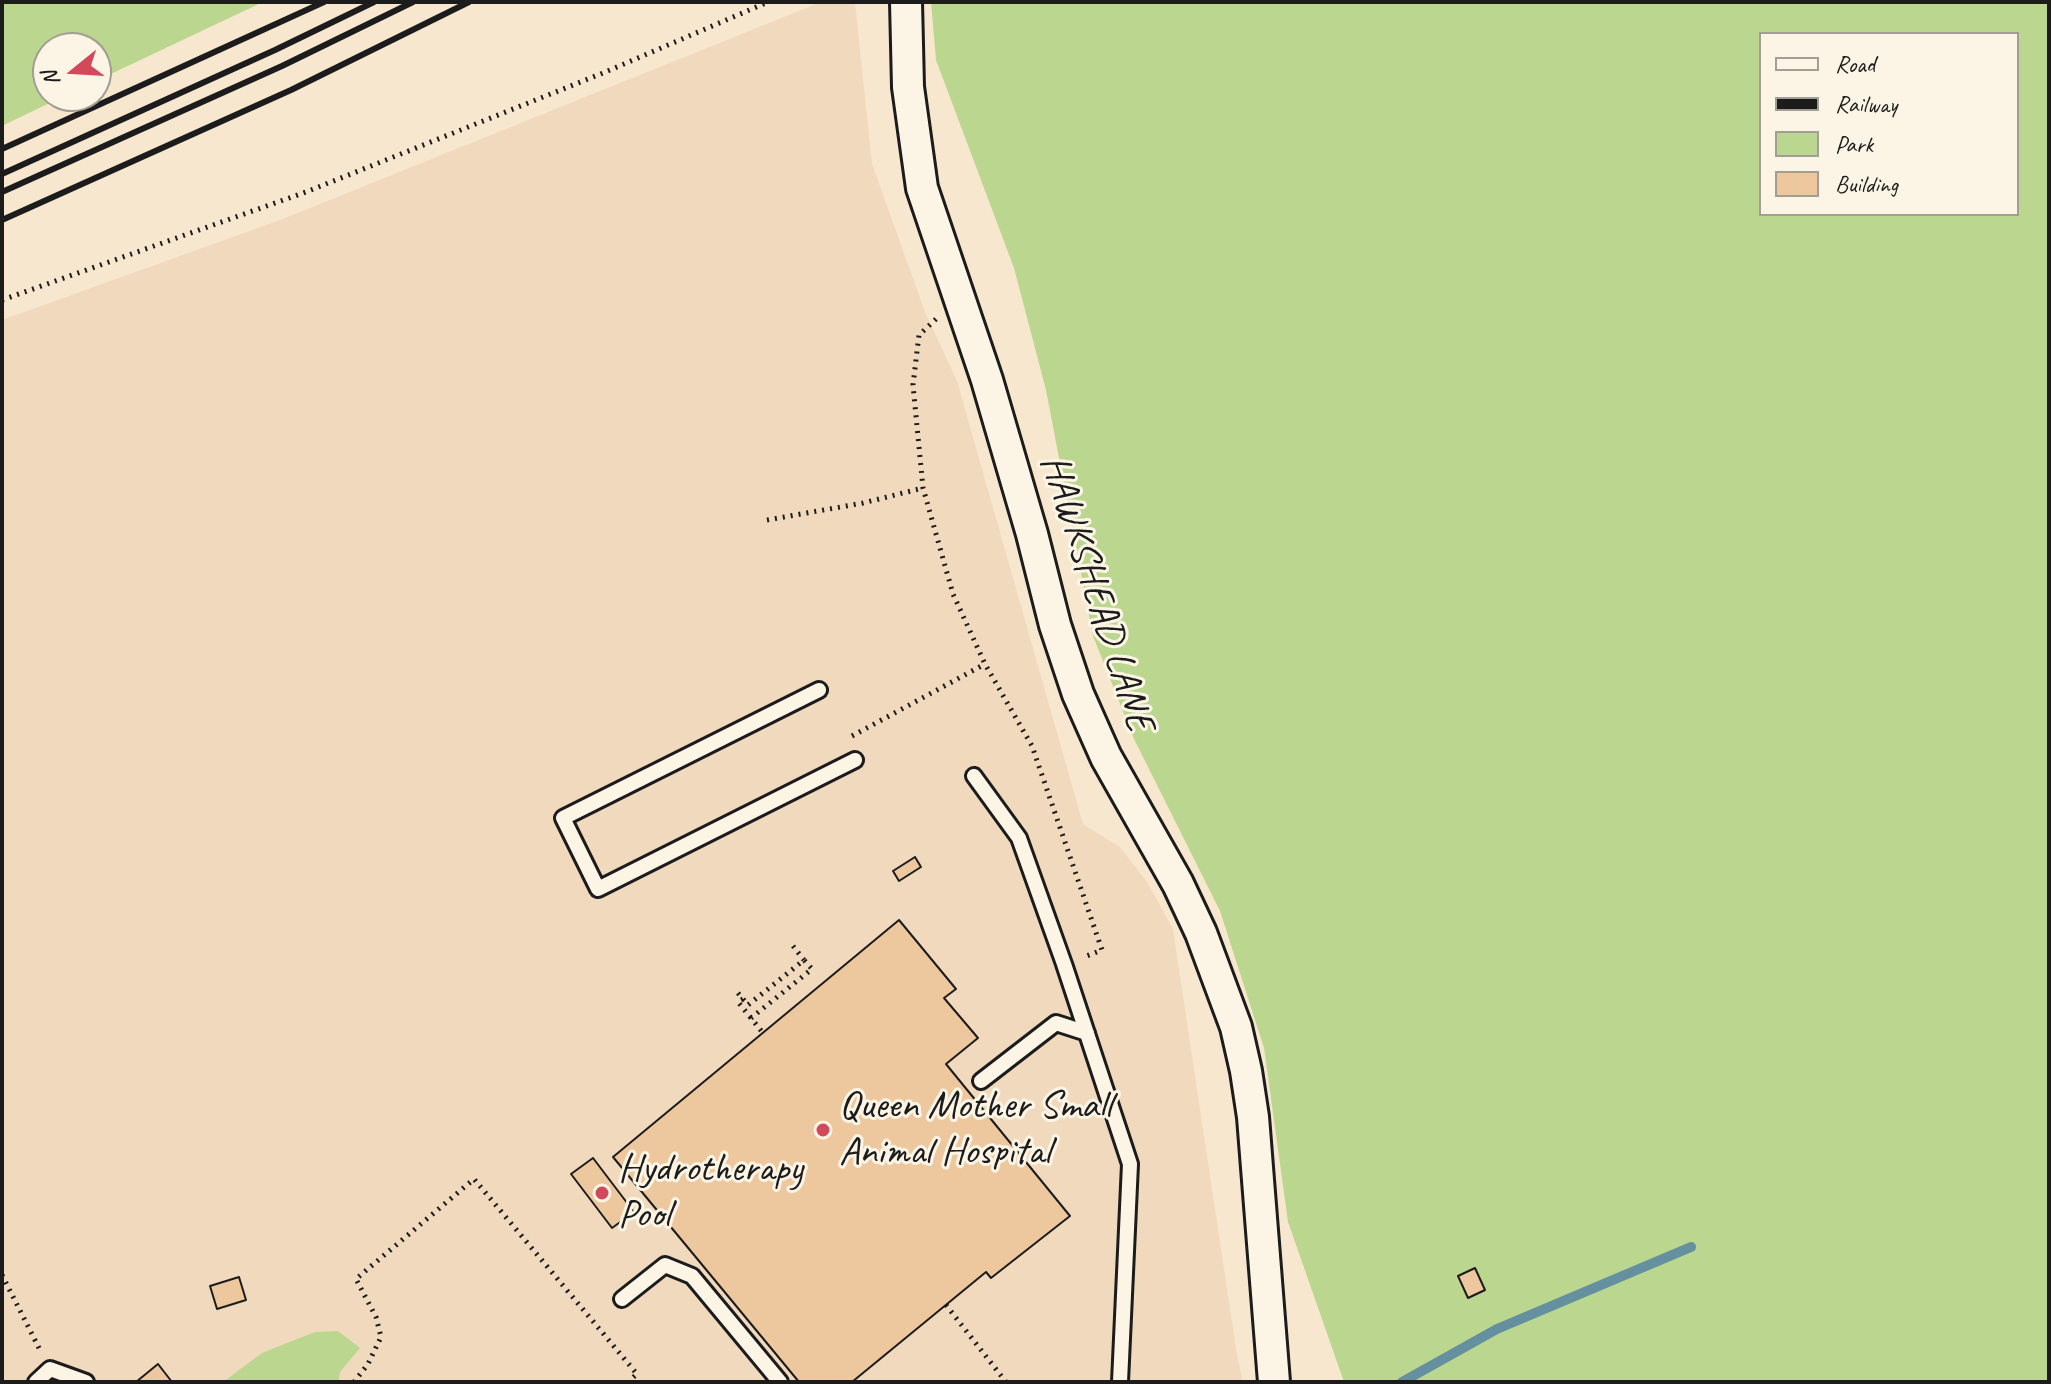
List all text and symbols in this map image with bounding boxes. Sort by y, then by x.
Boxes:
north arrow [32,32,112,112]
legend [1759,32,2019,216]
text: Road [1835,49,1875,79]
text: N [36,68,66,90]
text: Railway [1835,89,1897,119]
text: Park [1835,129,1873,159]
text: Building [1835,169,1898,199]
street label: HAWKSHEAD LANE [1029,449,1163,737]
place label: Queen Mother Small Animal Hospital [839,1083,1112,1177]
marker: Queen Mother Small Animal Hospital [814,1121,832,1139]
place label: Hydrotherapy Pool [618,1146,803,1240]
marker: Hydrotherapy Pool [593,1184,611,1202]

